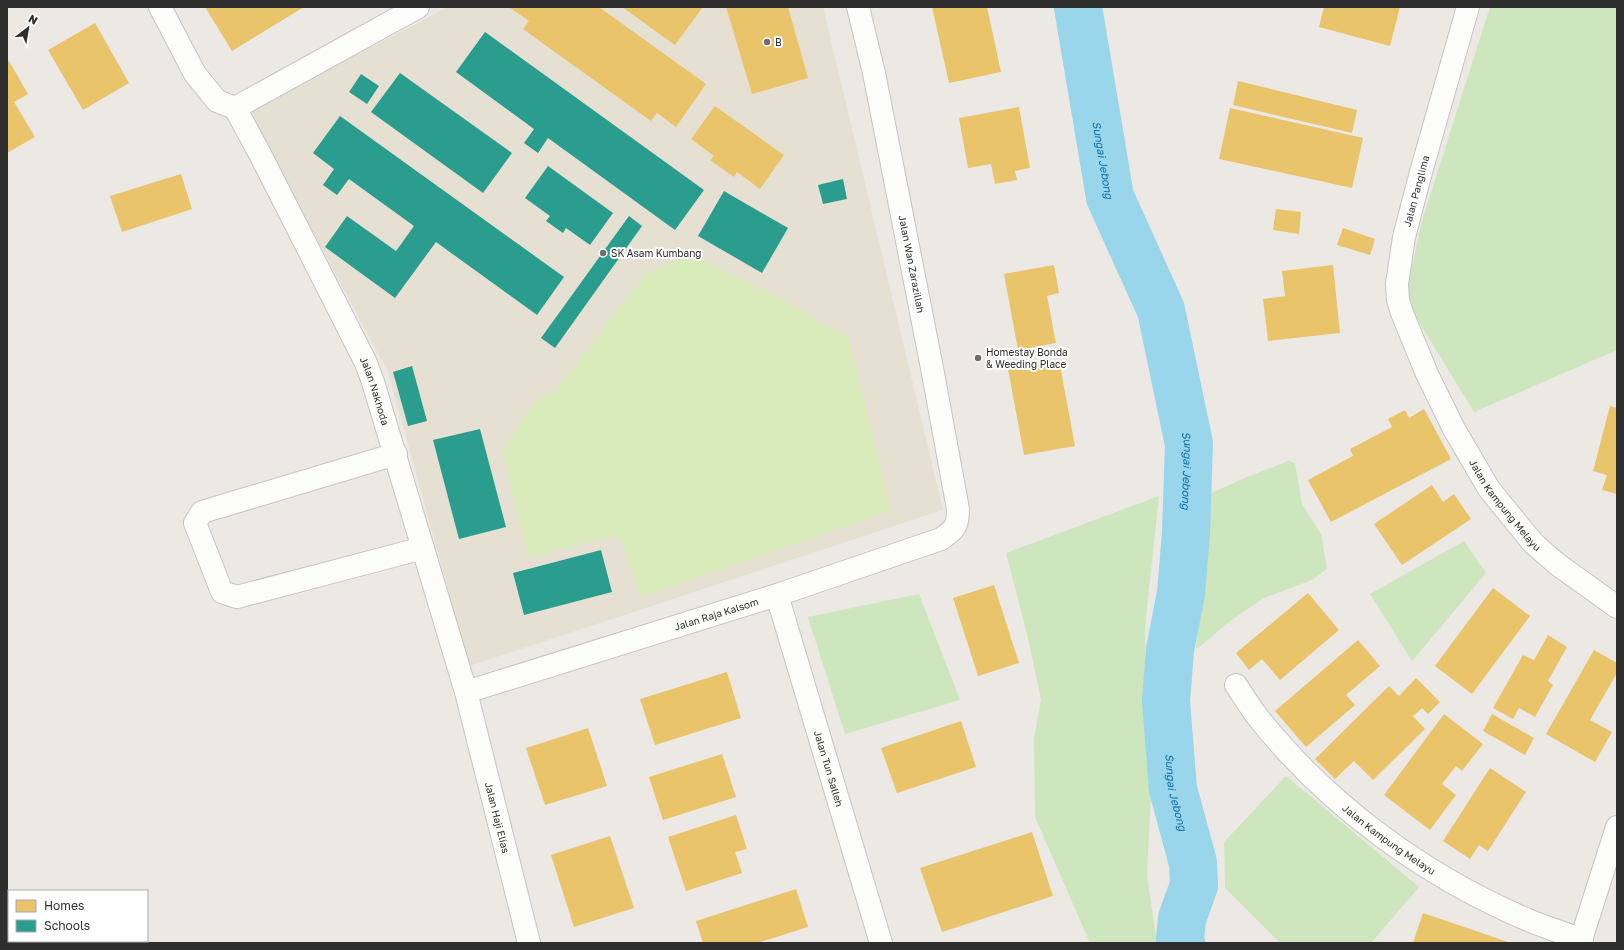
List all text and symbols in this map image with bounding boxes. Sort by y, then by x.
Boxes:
north arrow [8,8,48,48]
text: N [26,11,40,27]
place label: B [775,36,782,48]
marker: B [762,37,772,47]
water label: Sungai Jebong [1091,120,1117,201]
street label: Jalan Panglima [1401,154,1431,228]
street label: Jalan Wan Zarazillah [897,214,927,314]
place label: SK Asam Kumbang [611,247,701,259]
marker: SK Asam Kumbang [598,248,608,258]
place label: Homestay Bonda & Weeding Place [986,346,1068,370]
marker: Homestay Bonda & Weeding Place [973,353,983,363]
street label: Jalan Nakhoda [358,354,392,427]
water label: Sungai Jebong [1179,430,1196,511]
street label: Jalan Kampung Melayu [1467,457,1544,553]
street label: Jalan Raja Kalsom [672,595,760,633]
street label: Jalan Tun Salleh [812,729,846,808]
water label: Sungai Jebong [1164,753,1191,834]
street label: Jalan Haji Elias [483,781,512,854]
street label: Jalan Kampung Melayu [1340,802,1438,877]
legend [8,890,148,942]
text: Homes [44,898,84,913]
text: Schools [44,918,90,933]

